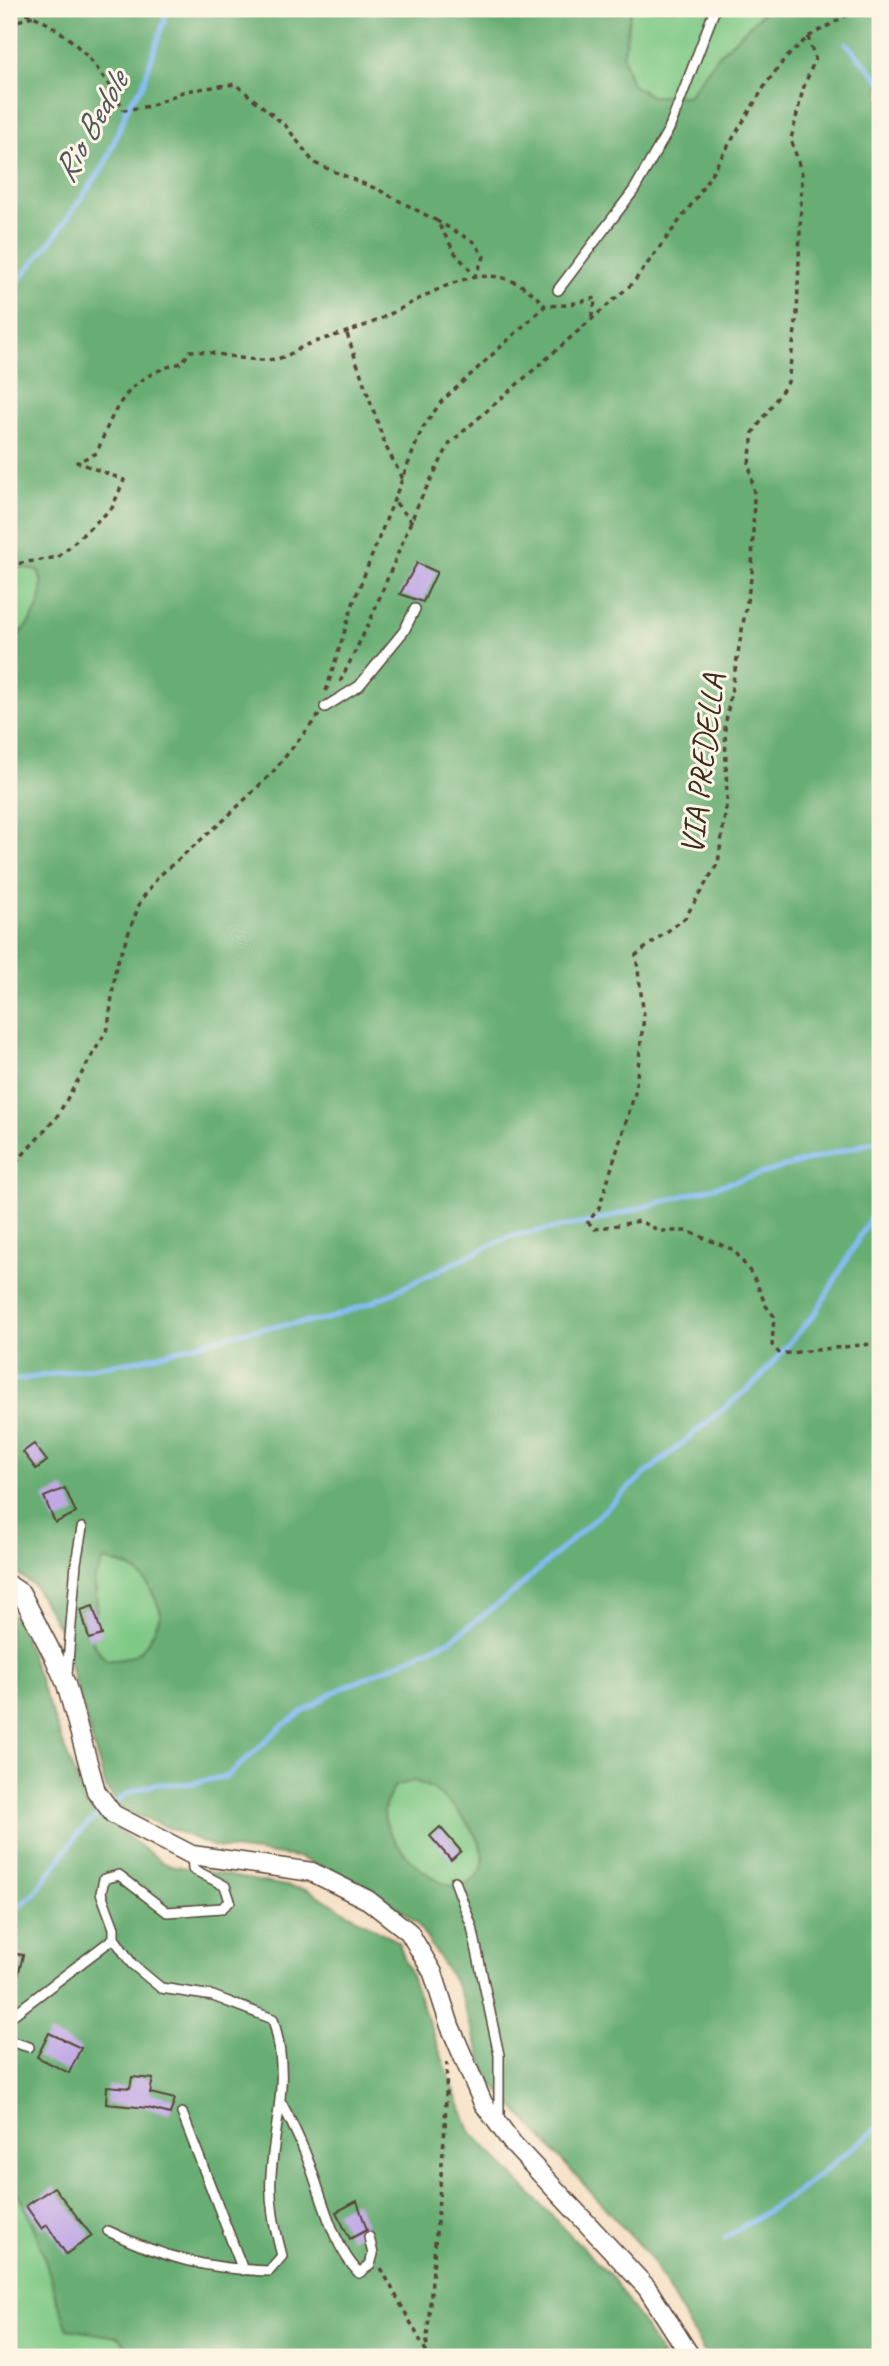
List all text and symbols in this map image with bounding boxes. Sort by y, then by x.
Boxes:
water label: Rio Bedole [42,60,141,190]
street label: VIA PREDELLA [670,670,734,856]

